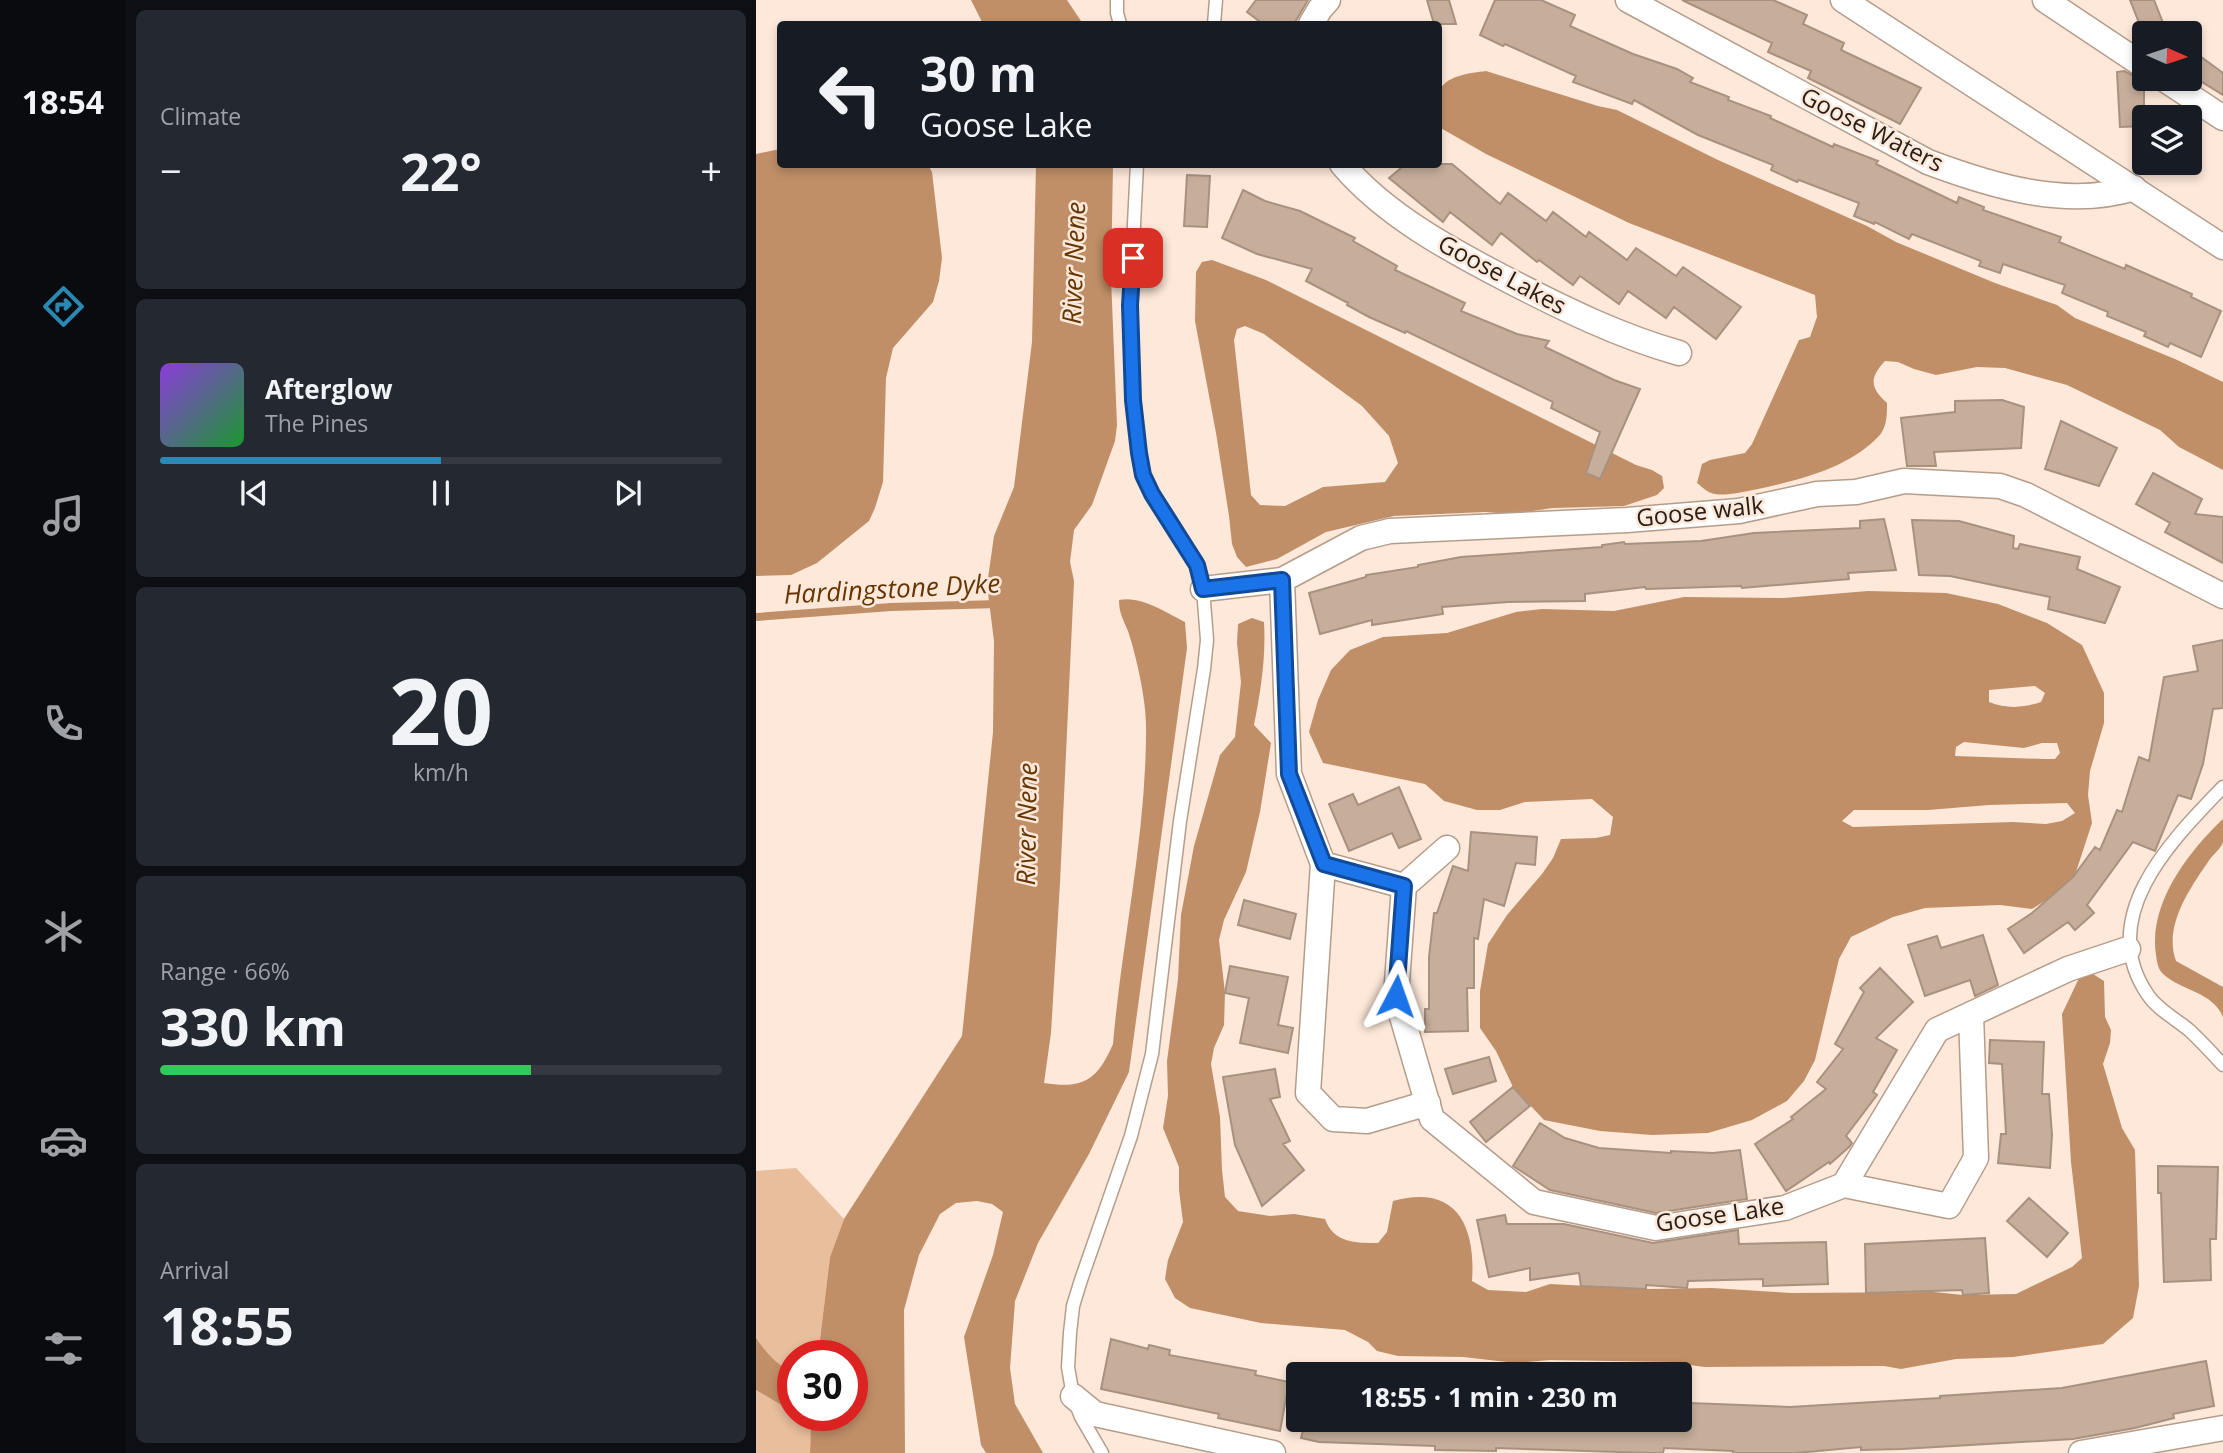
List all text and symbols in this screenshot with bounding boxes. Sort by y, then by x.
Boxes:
north arrow [2132,21,2202,91]
map controls [2132,21,2202,175]
text: 30 m [920,40,1037,106]
icon: left [805,49,896,140]
street label: Goose Waters [1796,78,1950,179]
text: 18:54 [22,80,104,123]
text: Climate [160,100,241,132]
text: Goose Lake [920,103,1093,146]
button: layers [2132,105,2202,175]
text: 22° [400,135,482,206]
text: − [160,144,182,196]
text: + [700,144,722,196]
water label: River Nene [1053,201,1093,325]
street label: Goose Lakes [1433,226,1573,321]
pin [1103,228,1163,288]
icon: arrive [1114,239,1152,277]
icon: directions [39,282,88,331]
text: Afterglow [265,371,392,407]
text: The Pines [265,407,368,439]
icon: previous [235,474,273,512]
icon: pause [422,474,460,512]
icon: next [609,474,647,512]
street label: Goose walk [1634,487,1766,534]
icon: music [39,491,88,540]
water label: Hardingstone Dyke [783,564,1001,612]
text: 20 [389,648,493,772]
icon: phone [39,699,88,748]
text: km/h [413,756,469,788]
water label: River Nene [1007,762,1045,886]
icon: climate [39,907,88,956]
text: Range · 66% [160,955,290,987]
position arrow [1359,959,1433,1033]
text: 330 km [160,990,346,1061]
icon: car [39,1116,88,1165]
street label: Goose Lake [1653,1188,1786,1239]
text: Arrival [160,1254,229,1286]
text: 18:55 [160,1289,294,1360]
icon: filters [39,1324,88,1373]
speed limit sign: 30 [777,1340,868,1431]
text: 18:55 · 1 min · 230 m [1360,1379,1618,1415]

